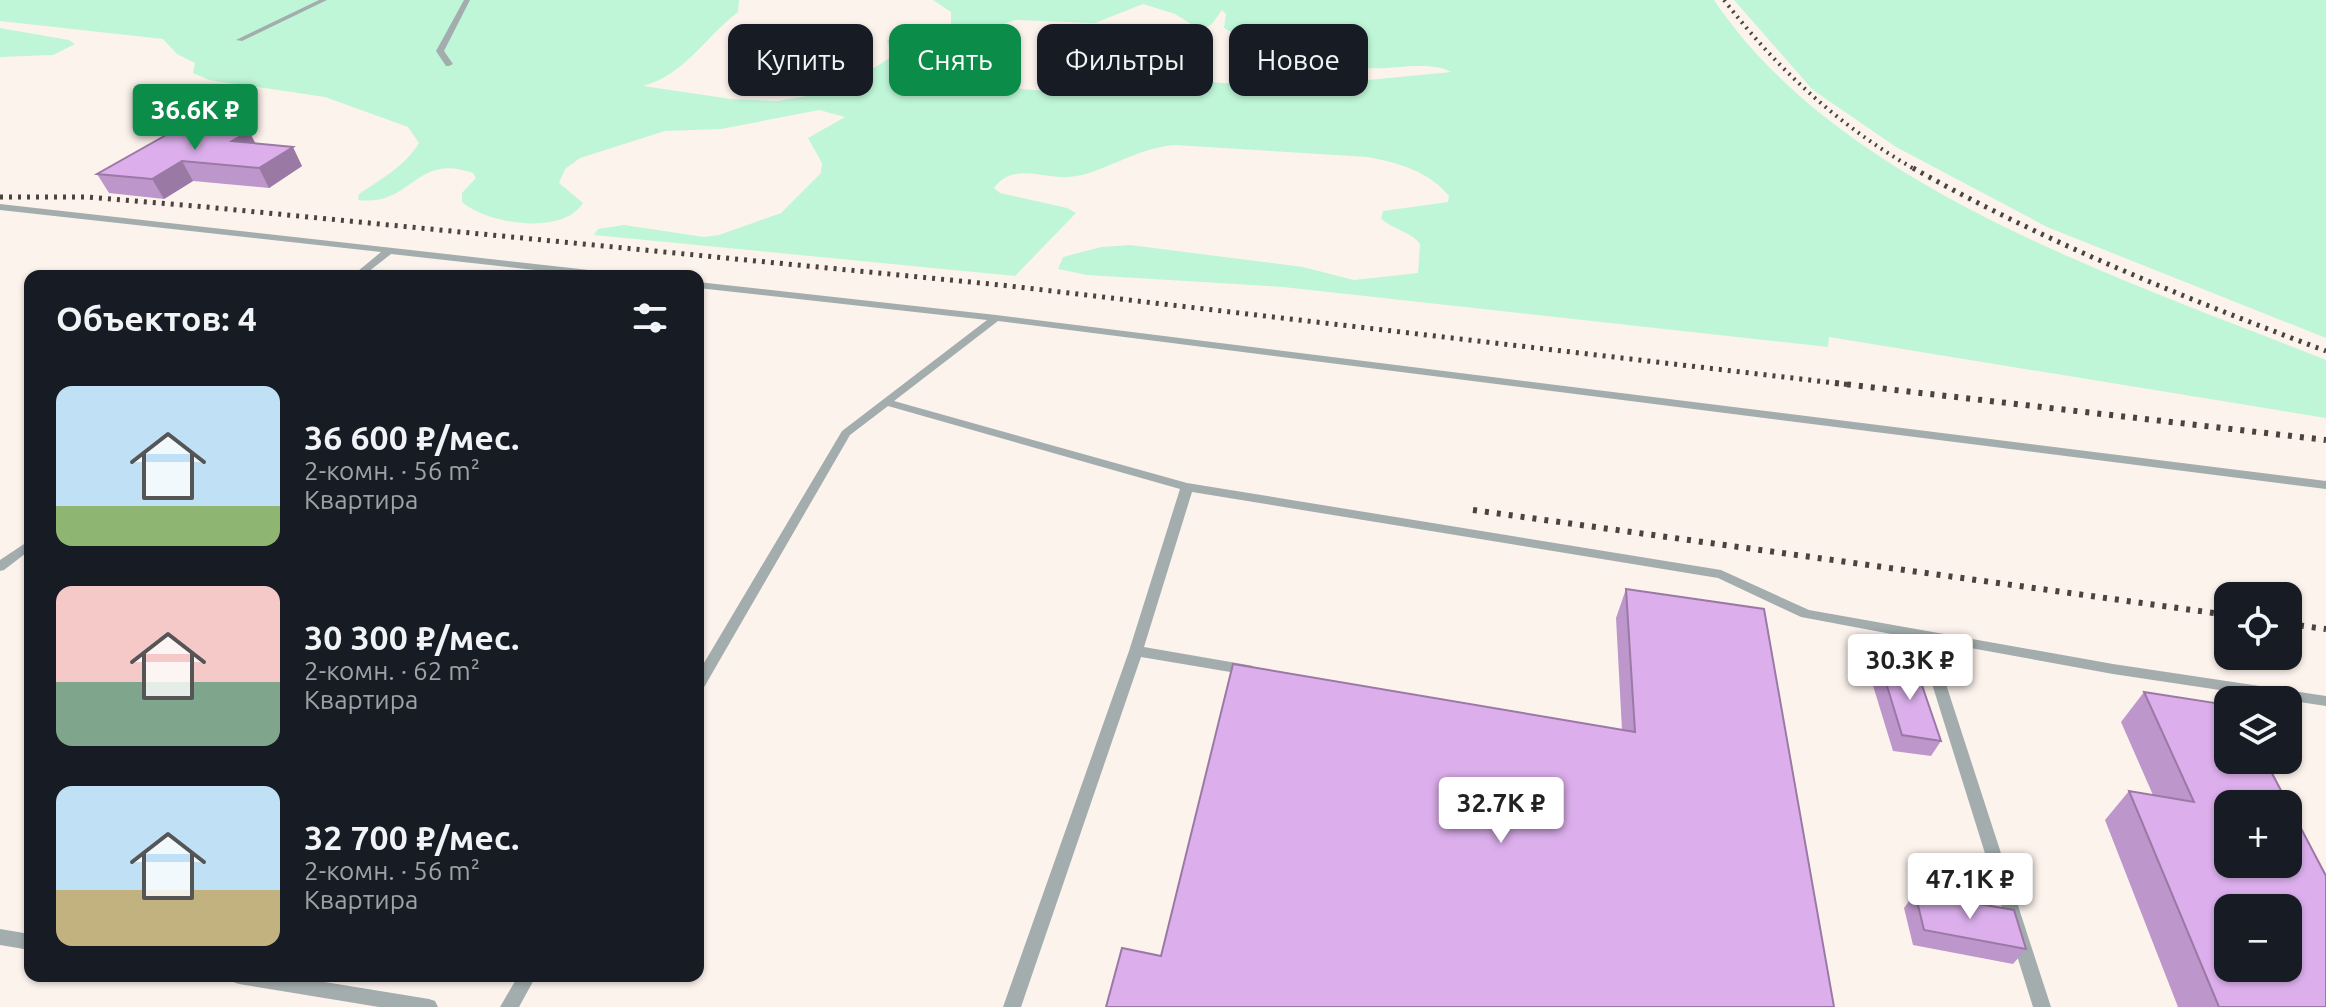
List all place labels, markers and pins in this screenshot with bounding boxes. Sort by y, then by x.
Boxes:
pin: 36.6K ₽ [121,84,269,152]
pin: 30.3K ₽ [1836,634,1984,702]
pin: 32.7K ₽ [1427,777,1575,845]
pin: 47.1K ₽ [1896,853,2044,921]

